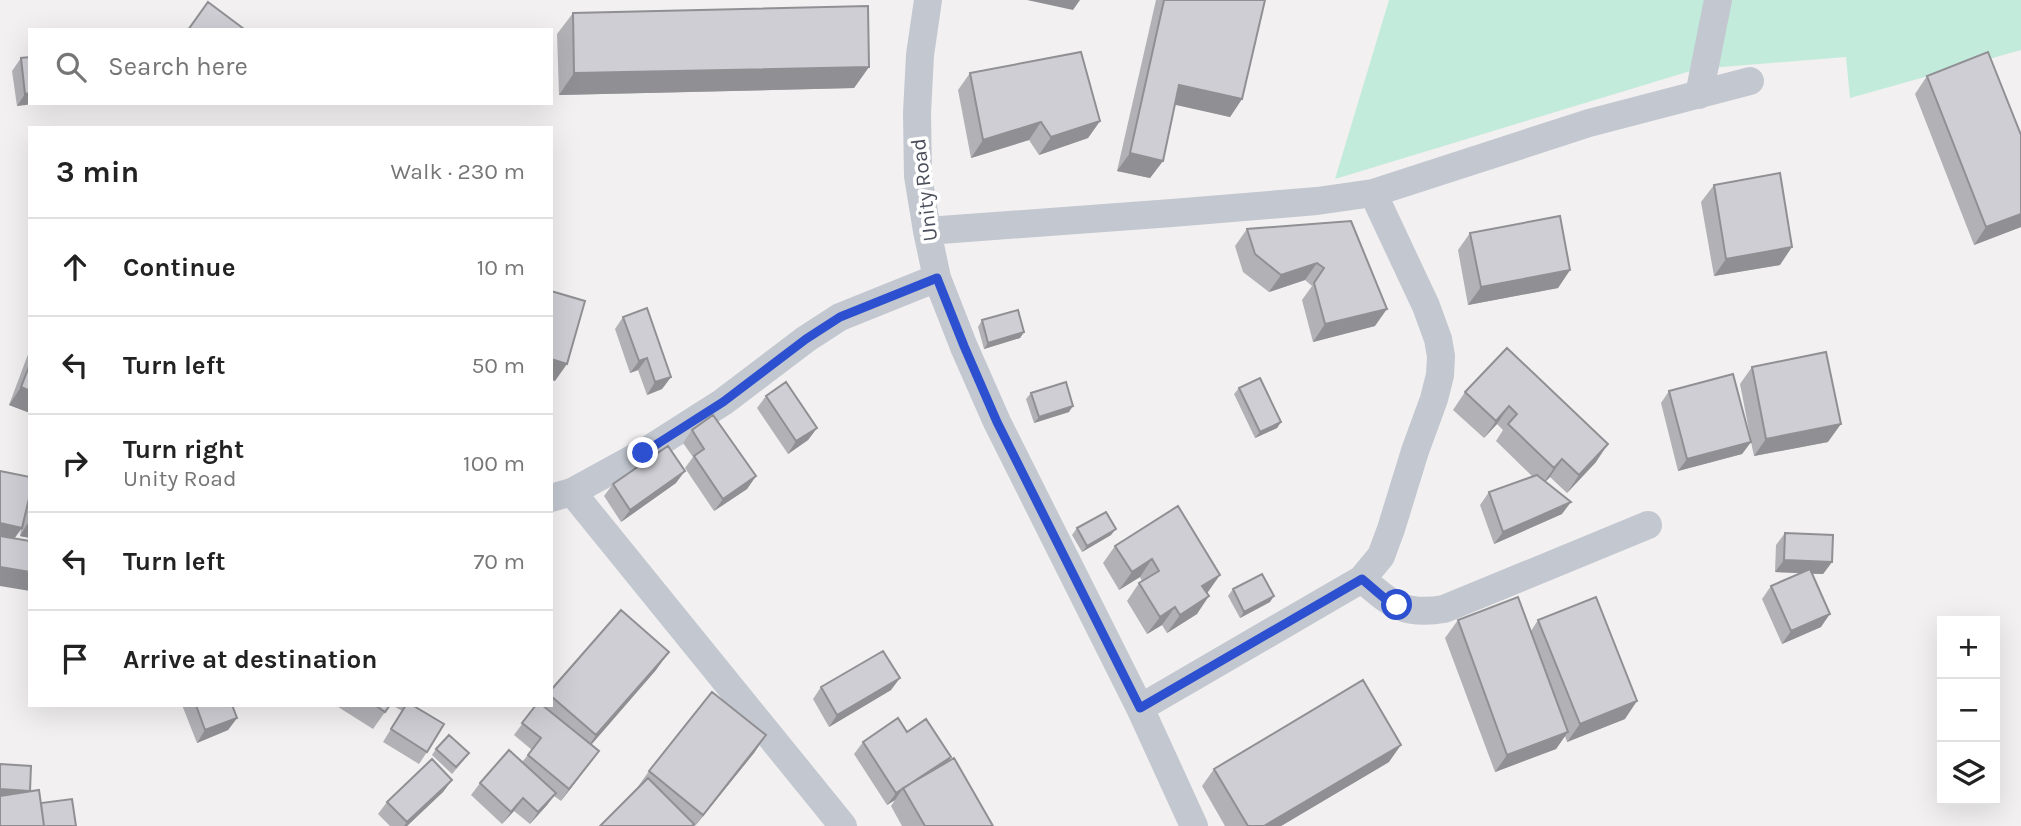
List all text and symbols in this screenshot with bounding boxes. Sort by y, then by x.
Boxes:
search box [28,28,553,105]
icon: search [52,48,90,86]
text: Search here [108,51,248,82]
street label: Unity Road [906,137,942,243]
text: 3 min [56,154,139,190]
text: Walk · 230 m [391,158,525,185]
icon: ahead [56,248,94,286]
text: Continue [123,252,235,283]
text: 10 m [477,254,525,281]
icon: left [56,346,94,384]
text: Turn left [123,350,225,381]
text: 50 m [471,352,525,379]
text: Turn right [123,434,244,465]
route end [627,437,658,468]
icon: right [56,444,94,482]
text: 100 m [463,450,525,477]
text: Unity Road [123,465,237,492]
icon: left [56,542,94,580]
text: Turn left [123,546,225,577]
text: 70 m [474,548,525,575]
route start [1381,589,1412,620]
map controls [1937,616,2000,805]
button: + [1937,616,2000,679]
icon: arrive [56,640,94,678]
text: Arrive at destination [123,644,377,675]
button: − [1937,679,2000,742]
button: layers [1937,742,2000,805]

